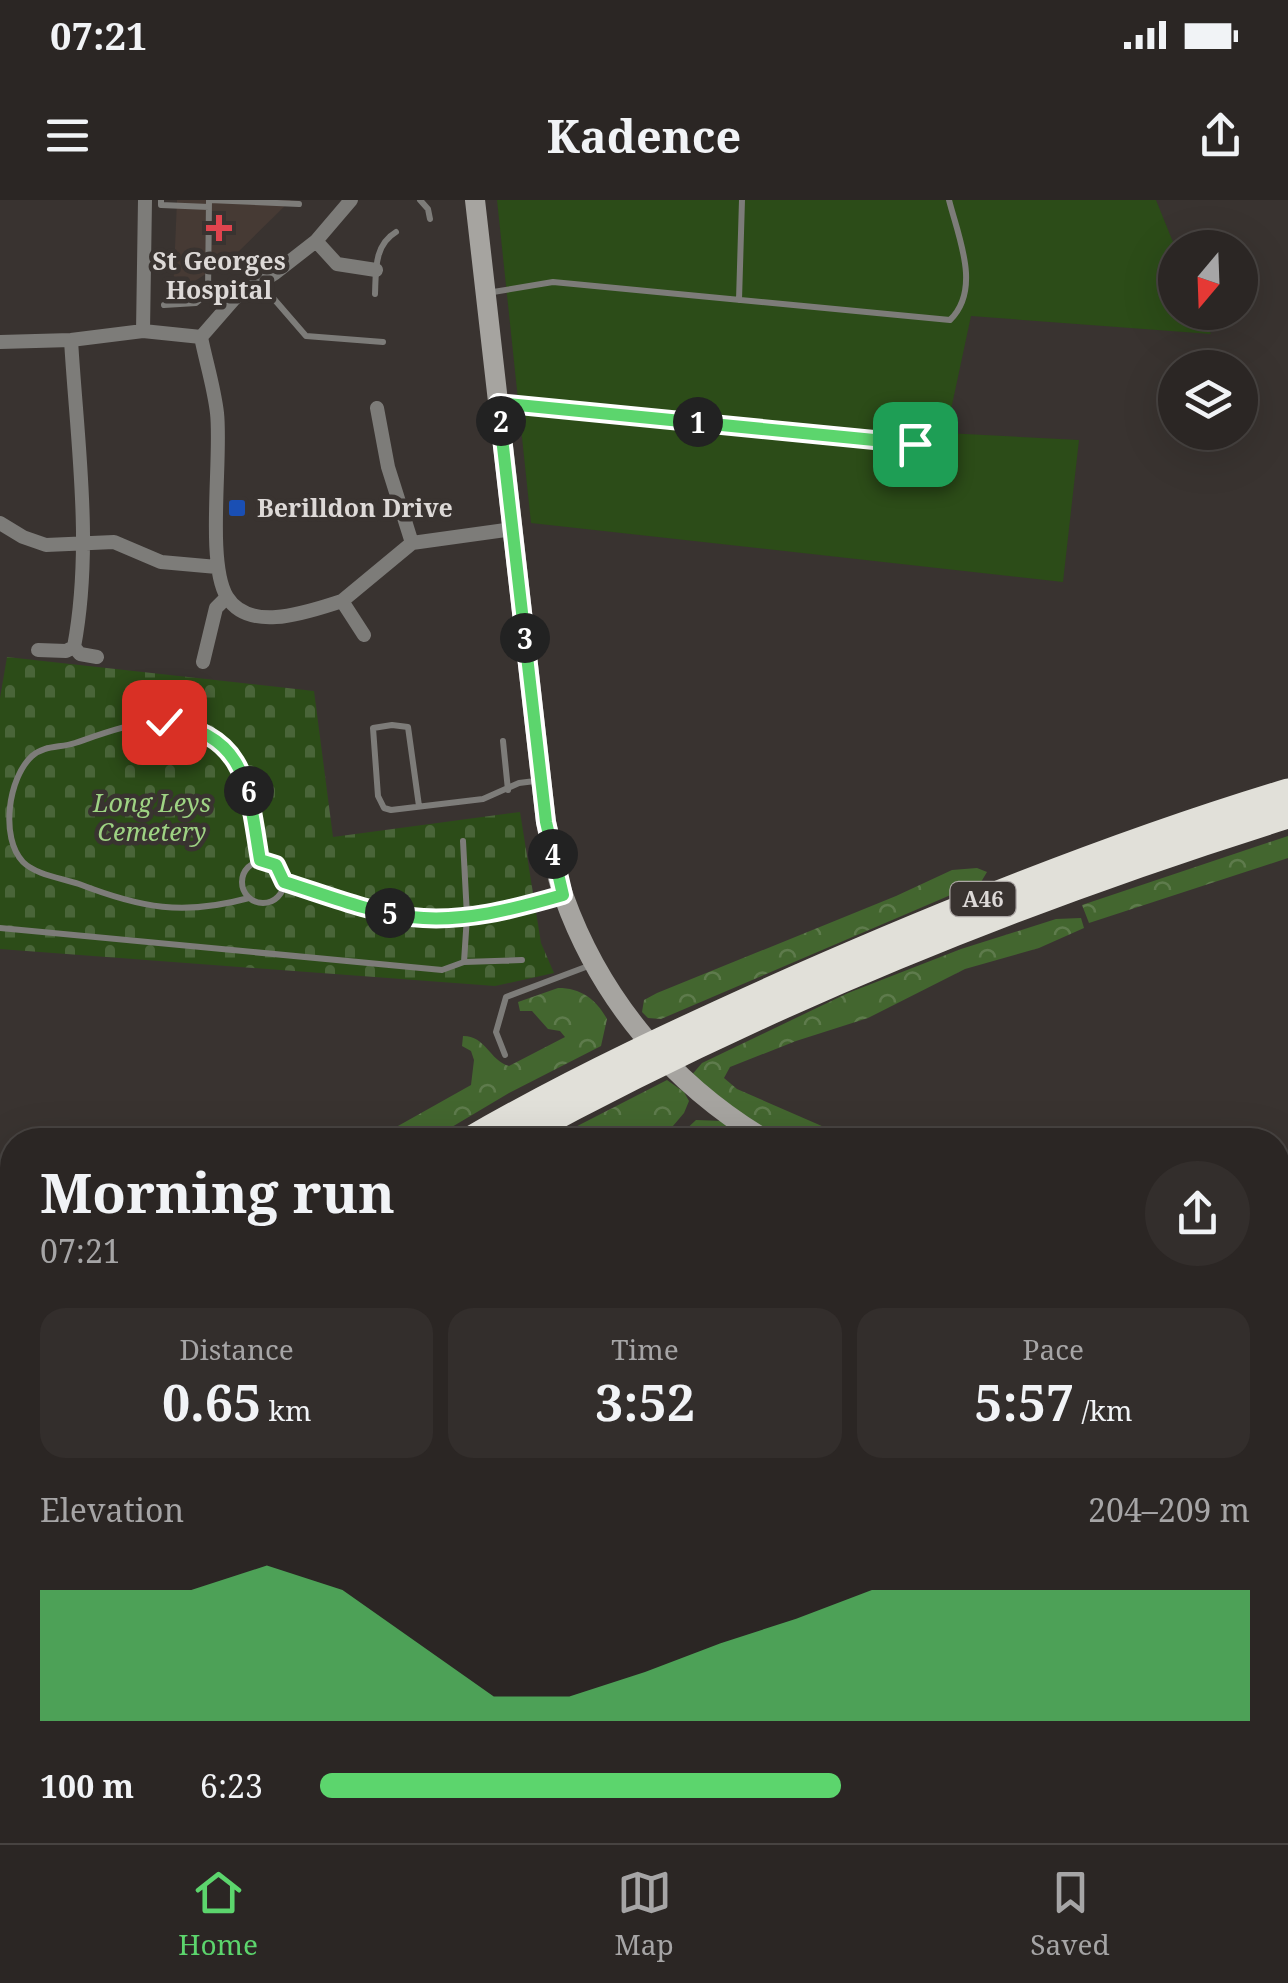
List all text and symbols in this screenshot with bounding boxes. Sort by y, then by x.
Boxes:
text: 07:21 [50,9,147,61]
text: Kadence [547,105,741,166]
icon: menu [40,108,95,163]
icon: share [1193,108,1248,163]
marker: St Georges Hospital [206,215,232,241]
north arrow [1158,230,1258,330]
map controls [1158,230,1258,450]
place label: St Georges Hospital [152,243,286,306]
button: layers [1158,350,1258,450]
pin: 2 [476,396,526,446]
pin: 1 [673,397,723,447]
text: 2 [493,402,509,440]
pin [873,402,958,487]
text: 1 [690,403,706,441]
icon: arrive [888,417,943,472]
place label: Berilldon Drive [257,490,453,524]
marker: Berilldon Drive [226,497,248,519]
pin: 3 [500,613,550,663]
text: 3 [517,619,533,657]
pin [122,680,207,765]
icon: check [137,695,192,750]
pin: 6 [224,766,274,816]
text: 6 [241,772,257,810]
park label: Long Leys Cemetery [92,785,211,848]
pin: 4 [528,829,578,879]
text: 4 [545,835,561,873]
road number: A46 [950,882,1016,916]
pin: 5 [365,888,415,938]
text: 5 [382,894,398,932]
text: Morning run [40,1154,395,1229]
button: share [1145,1161,1250,1266]
text: 07:21 [40,1229,121,1272]
text: Distance [179,1330,294,1368]
text: Time [611,1330,679,1368]
text: Pace [1023,1330,1084,1368]
text: 0.65 [162,1368,261,1436]
text: 3:52 [595,1368,695,1436]
text: 5:57 [974,1368,1074,1436]
text: km [261,1391,311,1429]
text: /km [1074,1391,1132,1429]
text: Elevation [40,1488,184,1531]
text: 204–209 m [1088,1488,1250,1531]
text: 100 m [40,1764,134,1807]
text: 6:23 [200,1764,263,1807]
tab: Home [178,1865,258,1963]
tab: Map [615,1865,674,1963]
tab: Saved [1030,1865,1110,1963]

